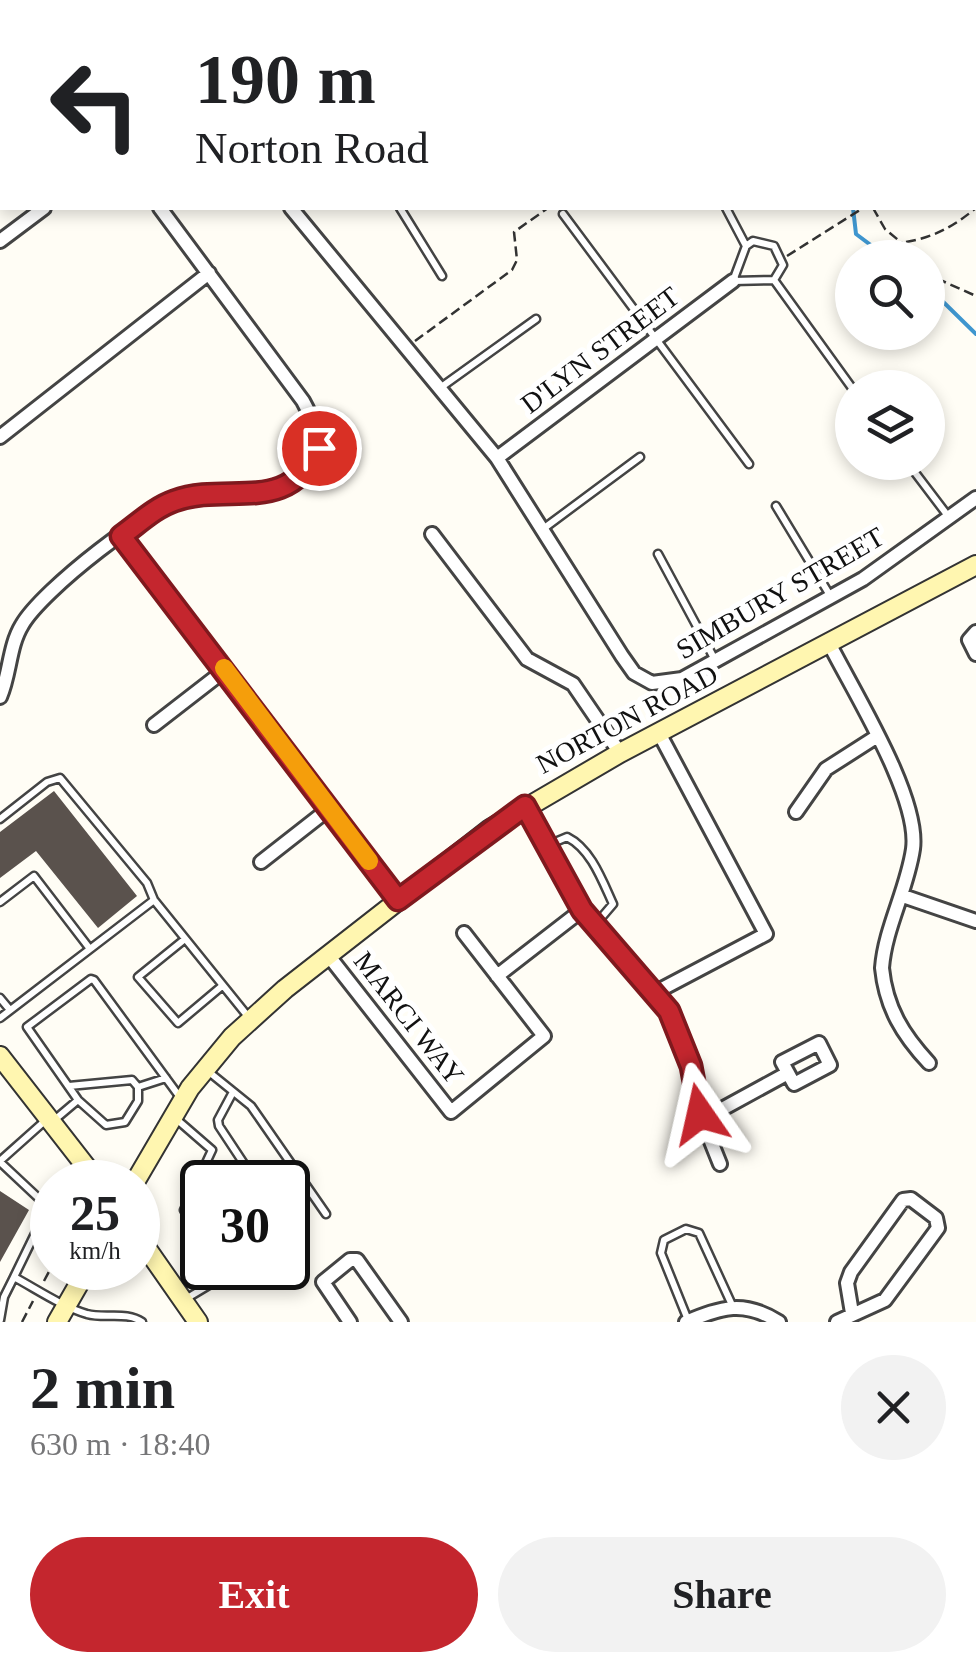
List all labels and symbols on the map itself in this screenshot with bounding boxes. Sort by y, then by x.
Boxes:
street label: D'LYN STREET [515,281,685,419]
pin [277,406,362,491]
street label: SIMBURY STREET [671,521,889,665]
street label: NORTON ROAD [531,658,723,780]
street label: MARCI WAY [348,946,470,1090]
position arrow [648,1062,752,1166]
speed limit sign: 30 [180,1160,310,1290]

